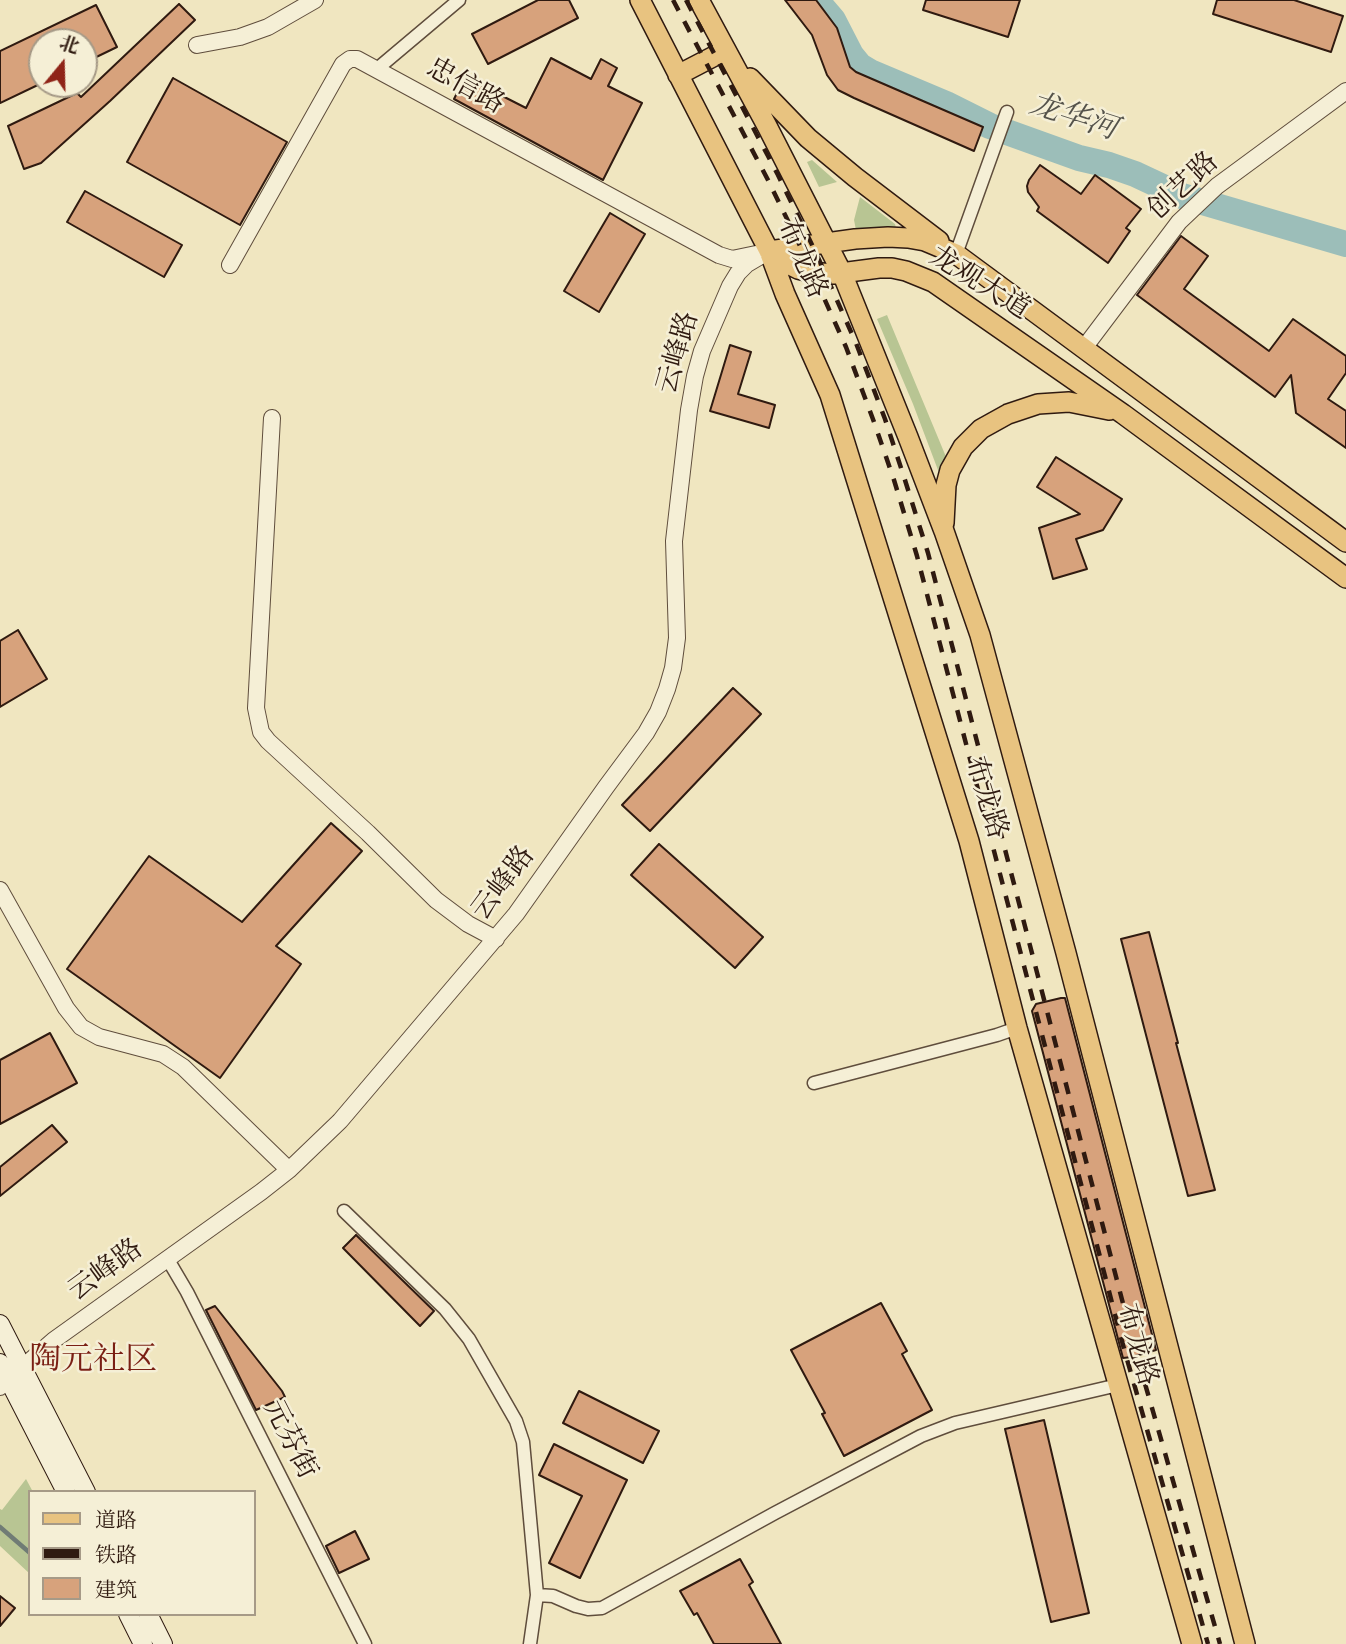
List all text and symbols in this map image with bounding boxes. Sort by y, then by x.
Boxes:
north arrow [28,28,98,98]
text: 北 [56,31,82,59]
street label: 忠信路 [420,52,510,122]
water label: 龙华河 [1025,87,1121,149]
street label: 创艺路 [1142,146,1226,228]
street label: 布龙路 [769,214,833,304]
street label: 龙观大道 [923,240,1035,328]
street label: 云峰路 [651,308,707,398]
street label: 布龙路 [957,753,1013,843]
street label: 云峰路 [465,840,543,928]
street label: 云峰路 [62,1233,150,1309]
street label: 布龙路 [1108,1300,1164,1390]
district label: 陶元社区 [29,1342,157,1380]
street label: 元芬街 [255,1395,323,1485]
legend [28,1490,256,1616]
text: 道路 [95,1508,137,1534]
text: 铁路 [95,1543,137,1569]
text: 建筑 [95,1578,137,1604]

